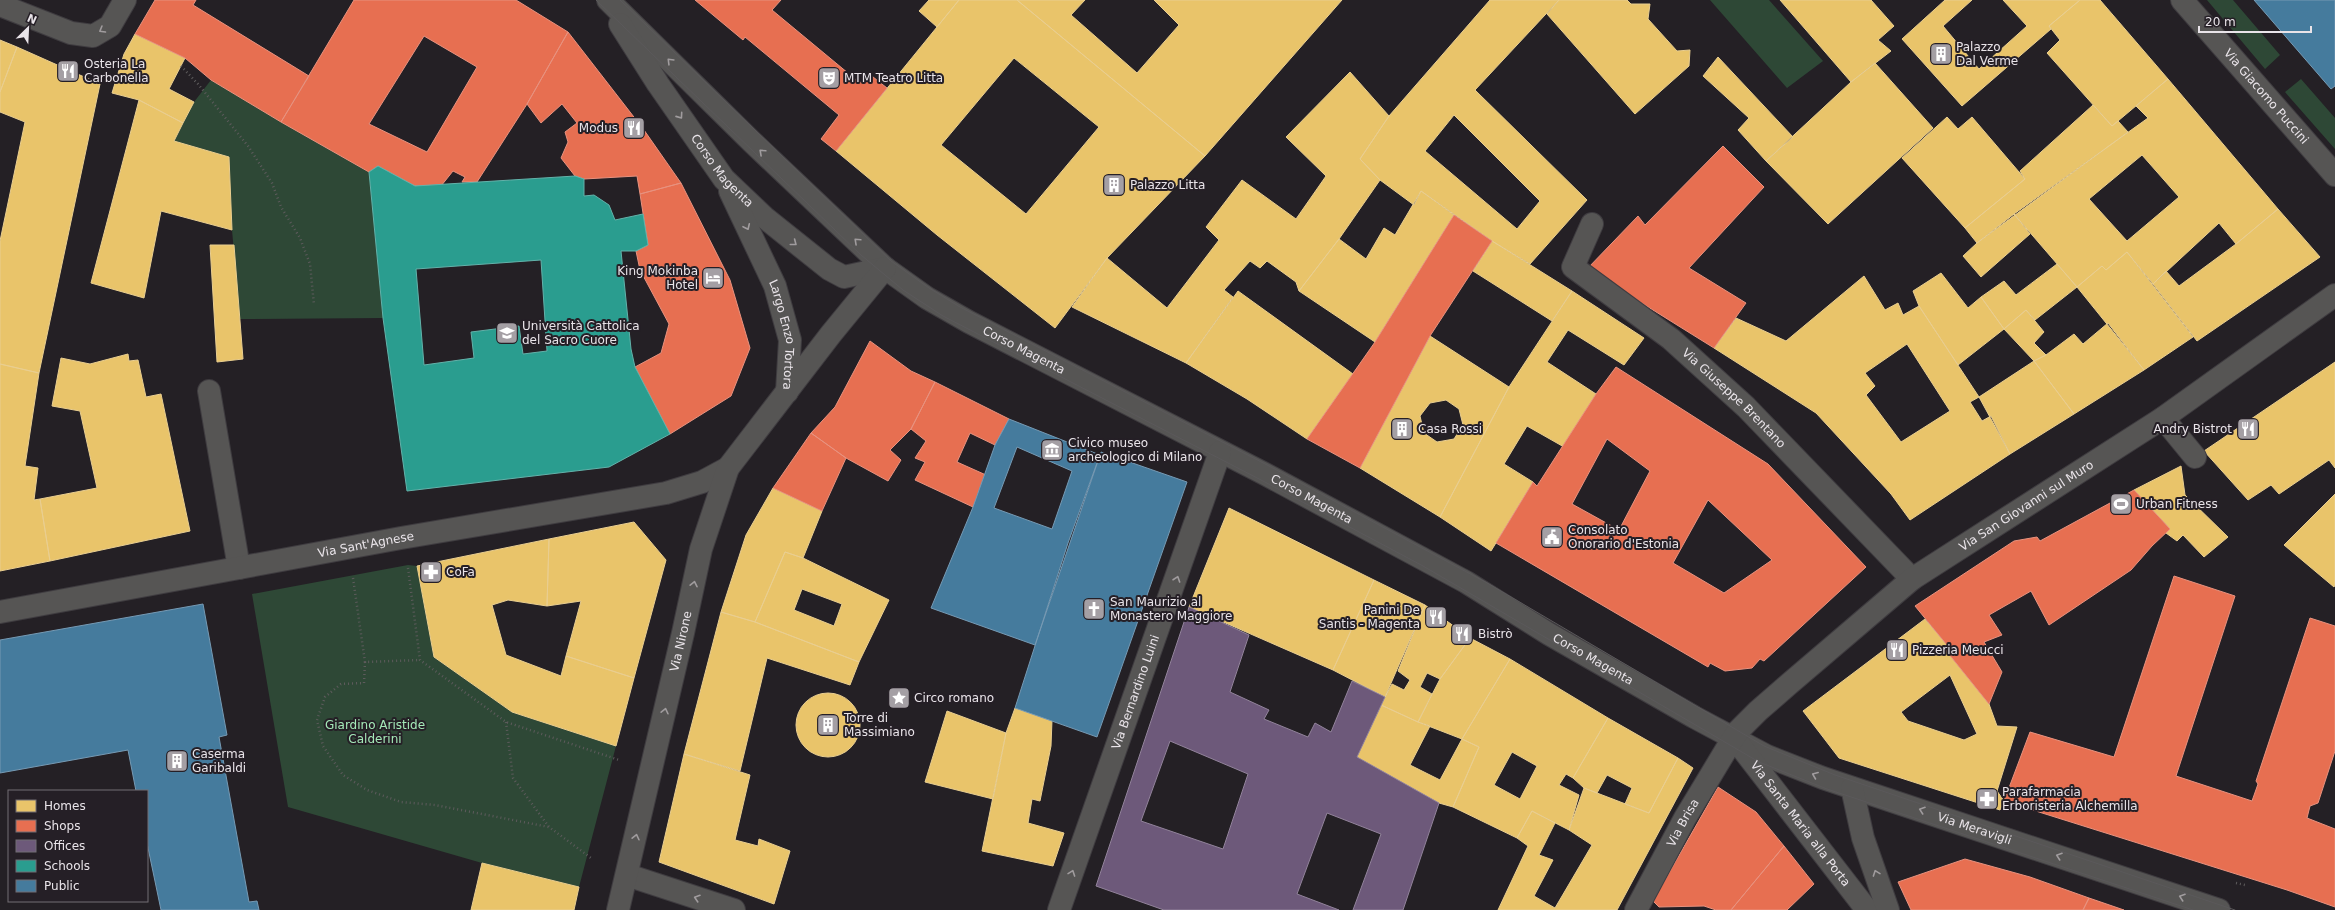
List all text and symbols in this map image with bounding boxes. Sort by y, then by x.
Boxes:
north arrow [8,8,48,48]
scale bar [2199,8,2311,34]
text: N [25,12,39,27]
text: 20 m [2205,15,2236,29]
one-way arrow [99,26,106,33]
place label: Palazzo Dal Verme [1956,40,2018,68]
building icon: Palazzo Dal Verme [1928,41,1954,67]
street label: Via Giacomo Puccini [2221,46,2312,147]
place label: Osteria La Carbonella [84,57,149,85]
restaurant icon: Osteria La Carbonella [55,58,81,84]
one-way arrow [667,58,675,66]
theatre icon: MTM Teatro Litta [816,65,842,91]
place label: MTM Teatro Litta [844,71,943,85]
one-way arrow [675,112,683,119]
restaurant icon: Modus [621,115,647,141]
place label: Modus [579,121,618,135]
street label: Corso Magenta [688,132,756,210]
one-way arrow [760,150,767,157]
building icon: Palazzo Litta [1101,172,1127,198]
place label: Palazzo Litta [1130,178,1205,192]
one-way arrow [742,222,750,230]
one-way arrow [790,238,797,245]
one-way arrow [854,238,862,246]
place label: King Mokinba Hotel [617,264,698,292]
hotel icon: King Mokinba Hotel [700,265,726,291]
street label: Largo Enzo Tortora [766,277,797,390]
place label: Università Cattolica del Sacro Cuore [522,319,640,347]
school or university icon: Università Cattolica del Sacro Cuore [494,320,520,346]
street label: Corso Magenta [980,323,1067,377]
street label: Via Giuseppe Brentano [1679,346,1789,451]
building icon: Casa Rossi [1389,416,1415,442]
restaurant icon: Andry Bistrot [2235,416,2261,442]
place label: Casa Rossi [1418,422,1482,436]
place label: Andry Bistrot [2153,422,2232,436]
place label: Civico museo archeologico di Milano [1068,436,1202,464]
museum icon: Civico museo archeologico di Milano [1039,437,1065,463]
street label: Via San Giovanni sul Muro [1957,457,2096,554]
street label: Corso Magenta [1268,471,1355,527]
sports icon: Urban Fitness [2108,491,2134,517]
place label: Urban Fitness [2136,497,2218,511]
place label: Consolato Onorario d'Estonia [1568,523,1679,551]
public building icon: Consolato Onorario d'Estonia [1539,524,1565,550]
street label: Via Sant'Agnese [317,529,415,560]
pharmacy icon: CoFa [418,559,444,585]
place label: CoFa [446,565,475,579]
one-way arrow [1172,576,1180,583]
one-way arrow [689,581,697,587]
place label: San Maurizio al Monastero Maggiore [1110,595,1233,623]
church icon: San Maurizio al Monastero Maggiore [1081,596,1107,622]
place label: Panini De Santis - Magenta [1319,603,1420,631]
restaurant icon: Panini De Santis - Magenta [1423,604,1449,630]
street label: Via Nirone [667,610,695,673]
restaurant icon: Bistrò [1449,621,1475,647]
place label: Bistrò [1478,627,1513,641]
street label: Corso Magenta [1550,631,1636,688]
street label: Via Bernardino Luini [1109,633,1162,751]
restaurant icon: Pizzeria Meucci [1884,637,1910,663]
place label: Pizzeria Meucci [1912,643,2004,657]
place icon: Circo romano [886,685,912,711]
place label: Circo romano [914,691,994,705]
one-way arrow [661,707,669,714]
place label: Torre di Massimiano [843,711,915,739]
building icon: Torre di Massimiano [815,712,841,738]
park label: Giardino Aristide Calderini [325,718,425,746]
place label: Caserma Garibaldi [192,747,246,775]
building icon: Caserma Garibaldi [164,748,190,774]
street label: Via Santa Maria alla Porta [1748,758,1853,889]
one-way arrow [1812,772,1820,780]
place label: Parafarmacia Erboristeria Alchemilla [2002,785,2138,813]
pharmacy icon: Parafarmacia Erboristeria Alchemilla [1974,786,2000,812]
legend [8,790,148,902]
street label: Via Brisa [1664,796,1702,849]
text: Homes [44,799,86,813]
one-way arrow [1919,806,1926,815]
street label: Via Meravigli [1936,810,2013,847]
text: Shops [44,819,80,833]
one-way arrow [631,834,639,840]
text: Offices [44,839,85,853]
one-way arrow [2055,852,2062,861]
text: Schools [44,859,90,873]
one-way arrow [1067,870,1076,877]
one-way arrow [1872,870,1881,877]
text: Public [44,879,80,893]
one-way arrow [694,894,701,903]
one-way arrow [2179,894,2186,902]

